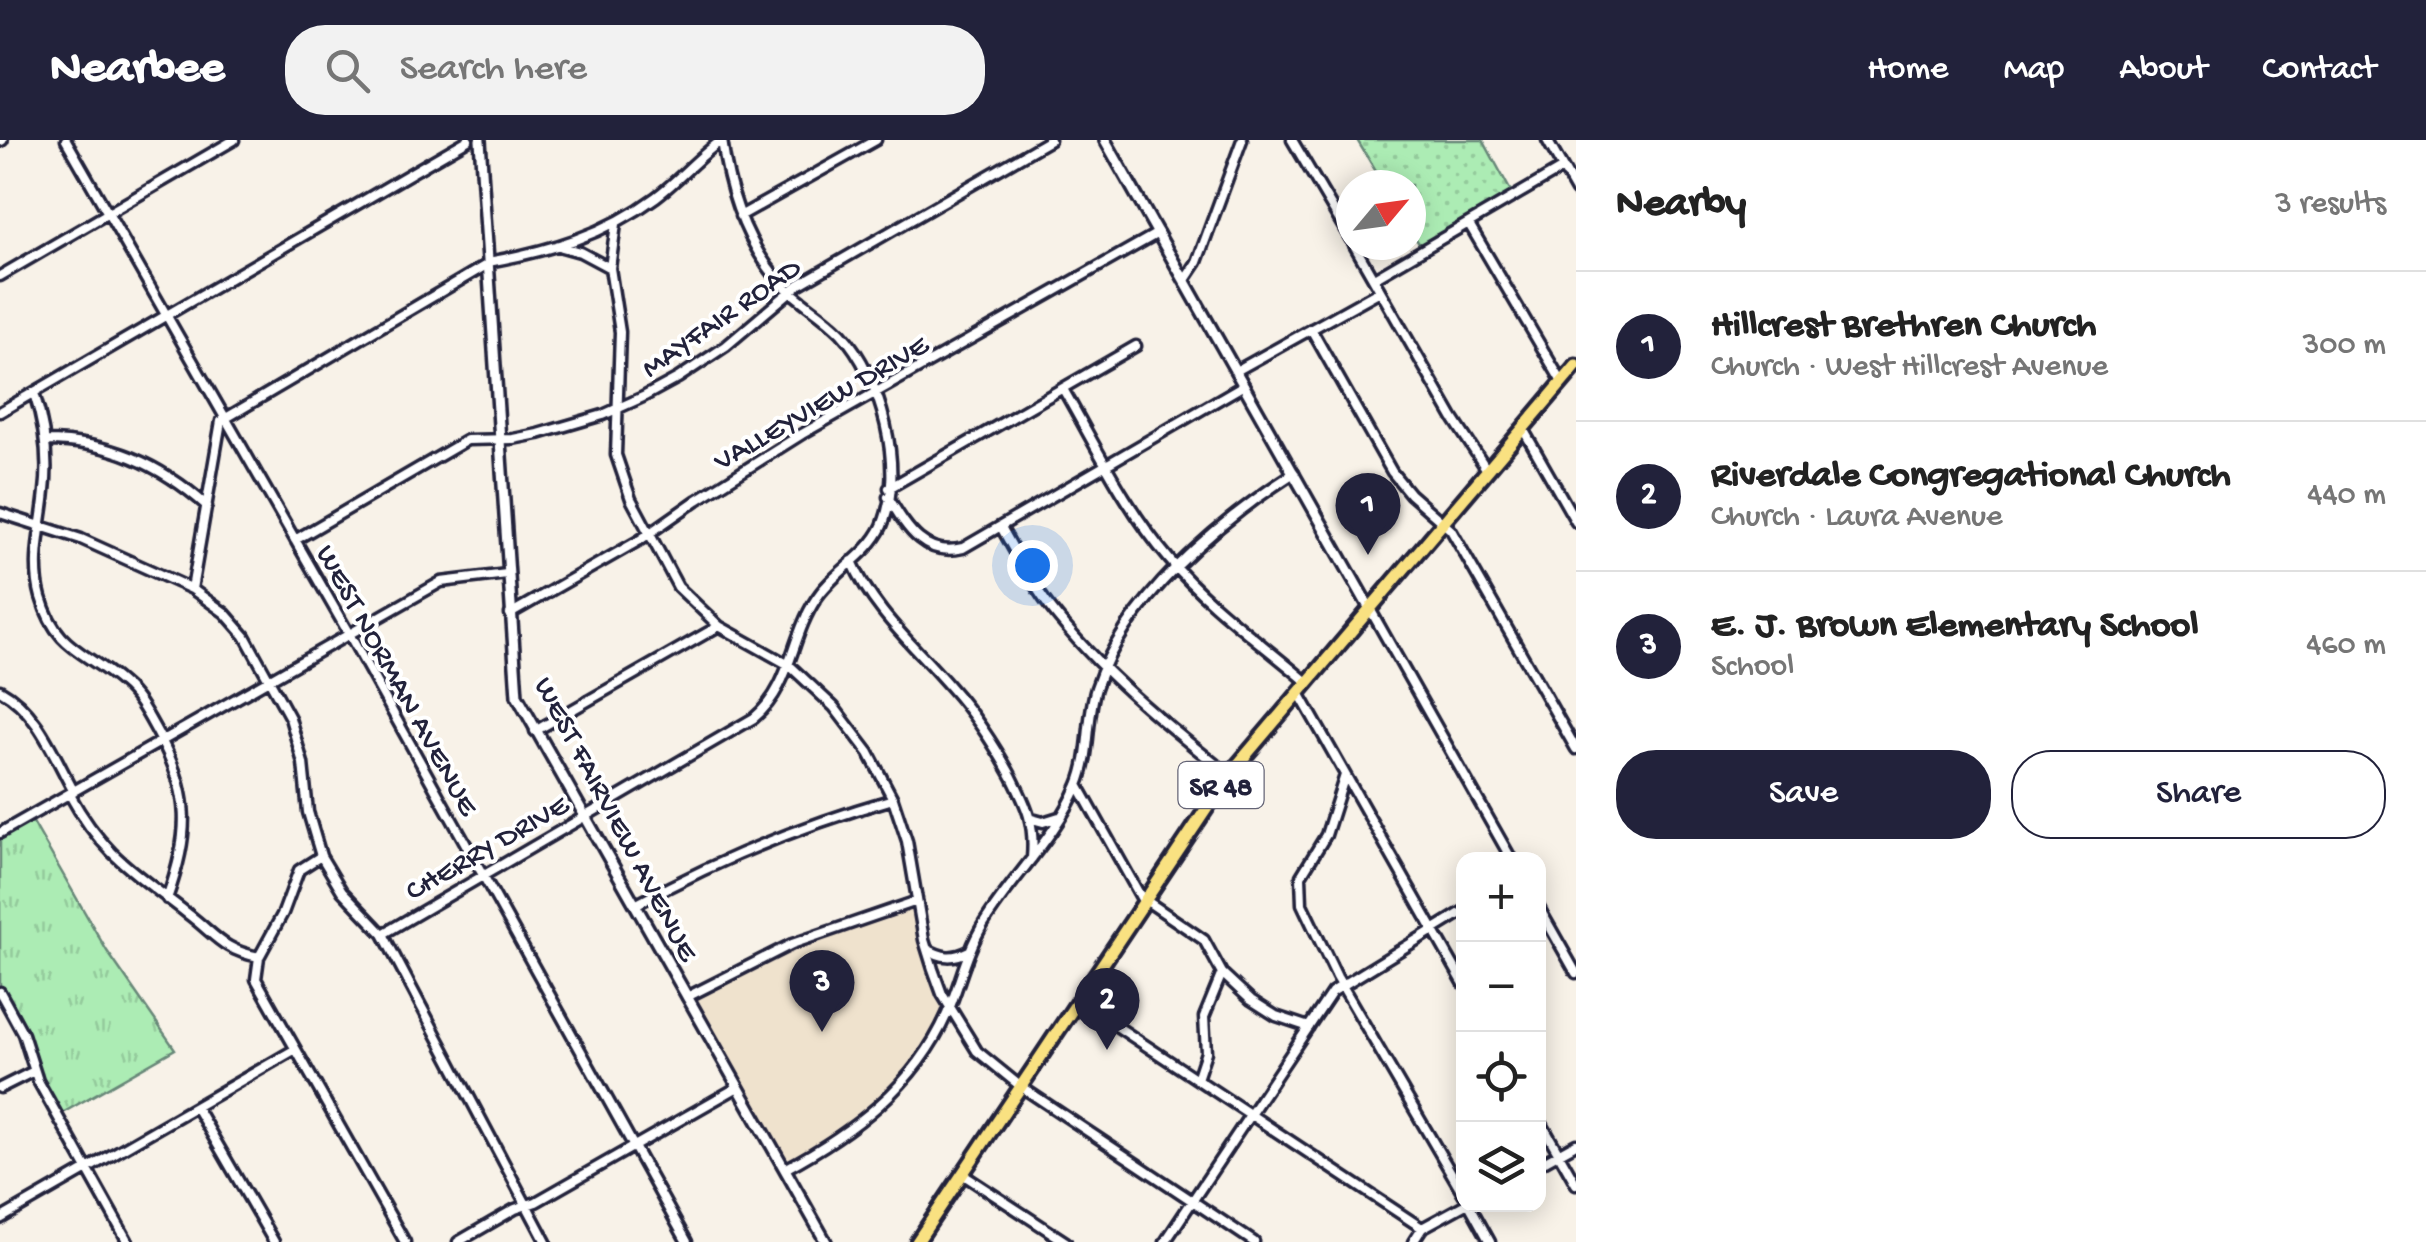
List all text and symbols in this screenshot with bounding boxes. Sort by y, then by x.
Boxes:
search box [285,25,985,115]
text: Nearbee [50,42,225,99]
icon: search [320,43,375,98]
text: Search here [400,48,587,92]
text: Home [1867,50,1948,91]
text: Map [2003,50,2064,91]
text: About [2119,50,2207,91]
text: Contact [2262,50,2376,91]
north arrow [1336,170,1426,260]
text: Nearby [1616,181,1746,230]
text: 3 results [2275,186,2386,224]
street label: MAYFAIR ROAD [636,252,809,388]
text: Hillcrest Brethren Church [1711,305,2096,349]
text: 1 [1642,327,1655,365]
text: 300 m [2303,327,2386,365]
street label: VALLEYVIEW DRIVE [708,329,937,481]
text: Church · West Hillcrest Avenue [1711,349,2108,387]
text: Riverdale Congregational Church [1711,455,2231,499]
pin: 1 [1336,472,1400,555]
text: 2 [1641,477,1656,515]
text: 440 m [2307,477,2386,515]
text: Church · Laura Avenue [1711,499,2003,537]
street label: WEST NORMAN AVENUE [306,540,485,824]
your location [1007,540,1058,591]
text: E. J. Brown Elementary School [1711,605,2199,649]
text: 3 [1640,627,1657,665]
text: 460 m [2306,627,2386,665]
text: School [1711,649,1794,687]
street label: WEST FAIRVIEW AVENUE [524,672,704,969]
button: Save [1616,750,1991,839]
button: Share [2011,750,2386,839]
road number: SR 48 [1178,762,1264,808]
street label: CHERRY DRIVE [401,788,577,911]
map controls [1456,852,1546,1212]
button: + [1456,852,1546,942]
button: − [1456,942,1546,1032]
pin: 3 [790,950,854,1032]
pin: 2 [1074,968,1140,1050]
button: locate [1456,1032,1546,1122]
button: layers [1456,1122,1546,1212]

